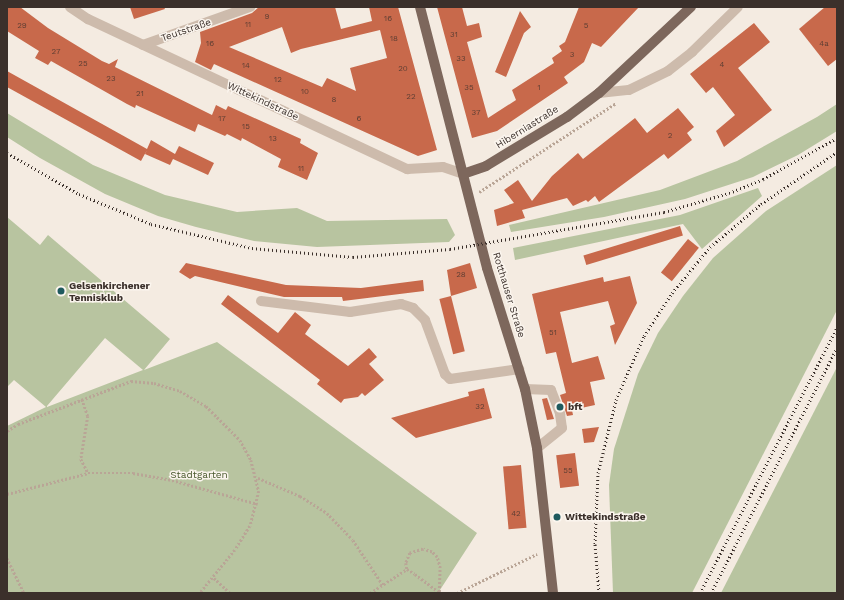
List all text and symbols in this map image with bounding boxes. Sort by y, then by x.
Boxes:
house number: 9 [265,12,269,22]
house number: 16 [384,14,392,24]
street label: Teutstraße [159,16,213,44]
house number: 11 [245,20,251,30]
house number: 29 [17,21,27,31]
house number: 5 [584,21,588,31]
house number: 31 [450,30,458,40]
house number: 18 [390,34,398,44]
house number: 16 [206,39,214,49]
house number: 4a [819,39,829,49]
house number: 27 [52,47,60,57]
house number: 3 [570,50,574,60]
house number: 33 [456,54,466,64]
house number: 25 [78,59,88,69]
house number: 4 [720,60,724,70]
house number: 14 [242,61,250,71]
house number: 20 [398,64,408,74]
house number: 23 [106,74,116,84]
house number: 12 [274,75,282,85]
street label: Wittekindstraße [225,79,301,123]
house number: 35 [464,83,474,93]
house number: 1 [537,83,541,93]
house number: 10 [301,87,309,97]
house number: 21 [136,89,144,99]
house number: 22 [406,92,416,102]
house number: 8 [332,95,336,105]
street label: Hiberniastraße [493,103,561,151]
house number: 37 [472,108,480,118]
house number: 17 [218,114,226,124]
house number: 6 [357,114,361,124]
house number: 15 [242,122,250,132]
house number: 2 [668,131,672,141]
house number: 13 [269,134,277,144]
house number: 11 [298,164,304,174]
street label: Rotthauser Straße [490,251,528,339]
house number: 28 [456,270,466,280]
place label: Gelsenkirchener Tennisklub [69,279,150,302]
marker: Gelsenkirchener Tennisklub [56,286,66,296]
house number: 51 [549,328,557,338]
place label: bft [568,401,582,413]
house number: 32 [475,402,485,412]
marker: bft [555,402,565,412]
house number: 55 [563,466,573,476]
park label: Stadtgarten [170,469,228,481]
house number: 42 [511,509,521,519]
place label: Wittekindstraße [565,511,646,523]
marker: Wittekindstraße [552,512,562,522]

